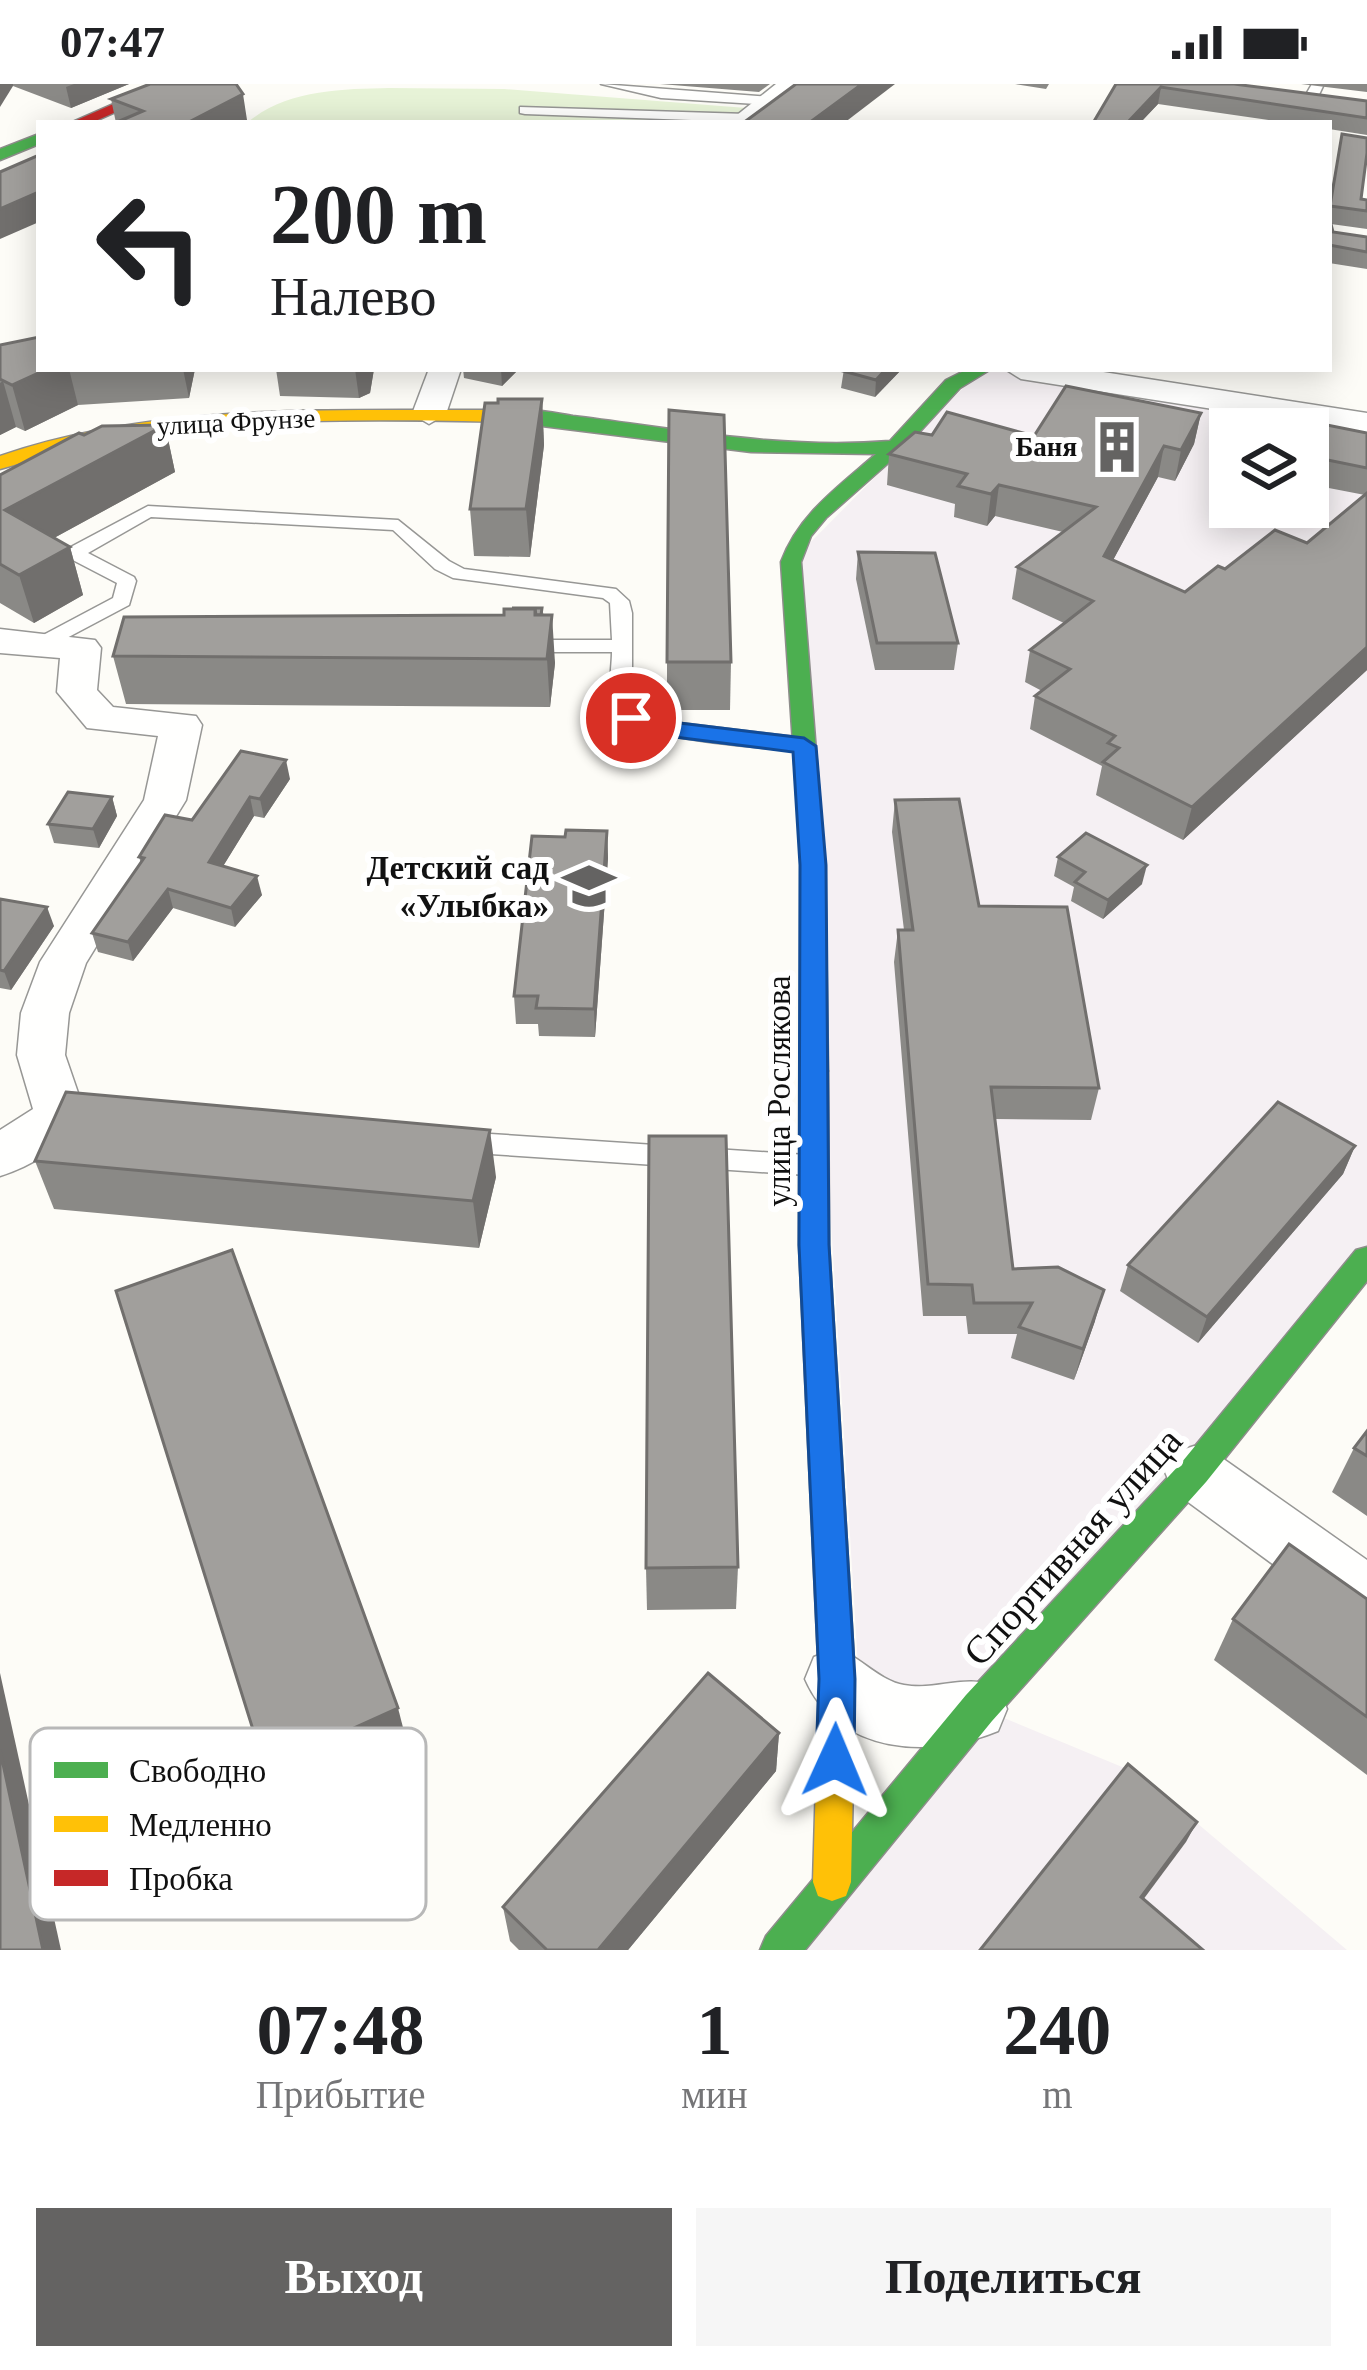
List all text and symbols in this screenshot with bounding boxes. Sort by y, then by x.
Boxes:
text: 07:47 [60,17,165,67]
icon: left [72,168,228,324]
text: 200 m [270,168,487,261]
text: Налево [270,267,436,327]
street label: улица Фрунзе [156,403,316,441]
map controls [1209,408,1329,528]
button: layers [1209,408,1329,528]
building icon: Баня [1088,418,1146,476]
place label: Баня [1015,432,1077,462]
pin [580,667,682,769]
icon: arrive [598,685,664,751]
place label: Детский сад «Улыбка» [366,850,549,924]
school or university icon: Детский сад «Улыбка» [560,857,618,915]
street label: улица Рослякова [761,975,797,1207]
street label: Спортивная улица [955,1419,1191,1674]
position arrow [772,1697,898,1823]
legend [30,1728,426,1920]
text: Свободно [129,1753,266,1789]
text: Медленно [129,1807,272,1843]
text: Пробка [129,1861,233,1897]
text: 07:48 [257,1990,425,2070]
text: 1 [696,1990,732,2070]
text: 240 [1003,1990,1111,2070]
text: Прибытие [256,2073,426,2116]
text: мин [681,2073,748,2116]
text: m [1042,2073,1072,2116]
button: Выход [36,2208,672,2346]
button: Поделиться [696,2208,1331,2346]

